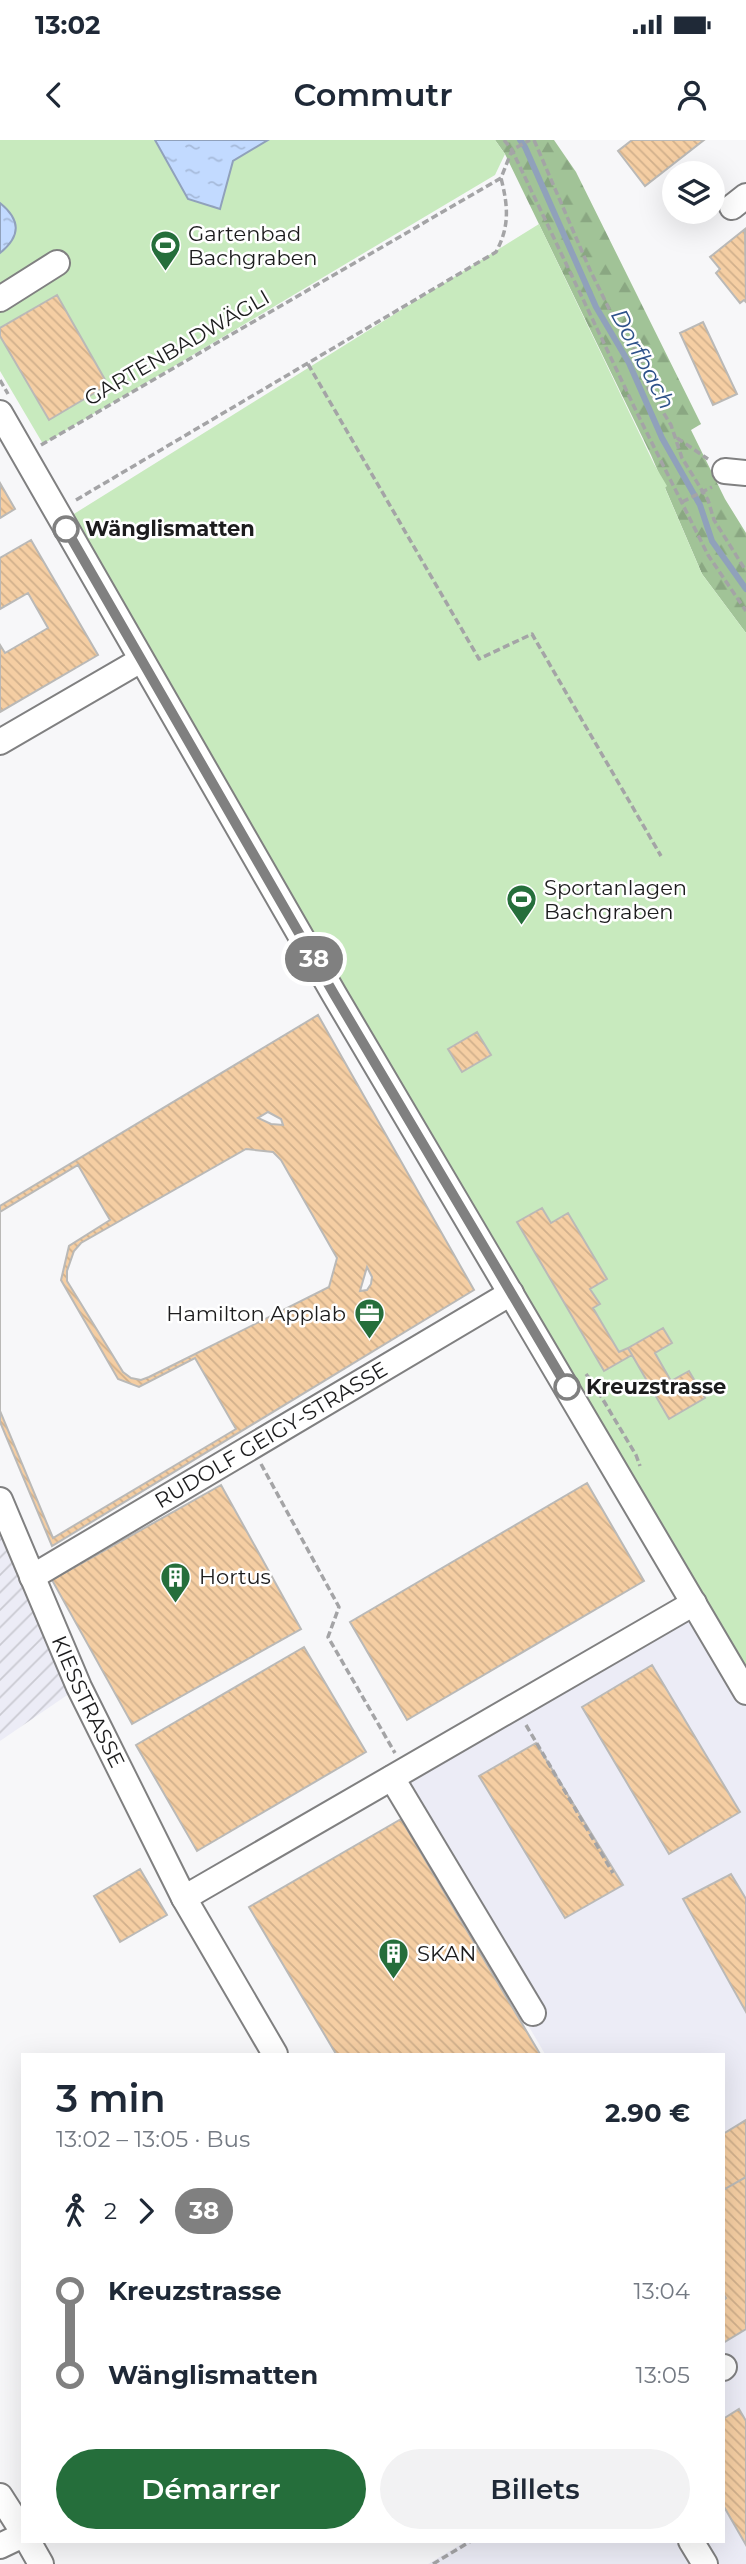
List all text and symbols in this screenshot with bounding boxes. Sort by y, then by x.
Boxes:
text: 13:02 [35,9,100,41]
text: Commutr [293,75,453,114]
icon: back [35,76,73,114]
icon: person [673,76,711,114]
map controls [662,161,725,224]
button: layers [662,161,725,224]
place label: Gartenbad Bachgraben [188,221,318,270]
sports icon: Gartenbad Bachgraben [148,229,182,273]
street label: GARTENBADWÄGLI [80,284,274,411]
water label: Dorfbach [605,304,681,414]
marker: Wänglismatten [53,516,79,542]
place label: Wänglismatten [85,516,255,541]
place label: Sportanlagen Bachgraben [544,875,687,924]
sports icon: Sportanlagen Bachgraben [504,883,538,927]
line badge: 38 [282,936,346,982]
text: 38 [299,944,329,973]
office icon: Hamilton Applab [352,1297,386,1341]
place label: Hamilton Applab [166,1301,346,1326]
street label: RUDOLF GEIGY-STRASSE [150,1356,392,1513]
marker: Kreuzstrasse [554,1374,580,1400]
place label: Kreuzstrasse [586,1374,726,1399]
building icon: Hortus [159,1560,193,1604]
place label: Hortus [199,1564,271,1589]
street label: KIESSTRASSE [47,1632,130,1772]
building icon: SKAN [377,1937,411,1981]
place label: SKAN [417,1941,476,1966]
text: 3 min [56,2075,166,2122]
text: 2.90 € [605,2097,690,2129]
text: 13:02 – 13:05 · Bus [56,2125,250,2153]
icon: walk [56,2192,94,2230]
icon: forward [127,2192,165,2230]
text: 38 [189,2196,219,2225]
text: 2 [104,2197,117,2225]
text: Kreuzstrasse [108,2275,282,2307]
text: 13:04 [633,2277,690,2305]
text: Wänglismatten [108,2359,318,2391]
text: 13:05 [636,2361,690,2389]
button: Démarrer [56,2449,366,2529]
button: Billets [380,2449,690,2529]

